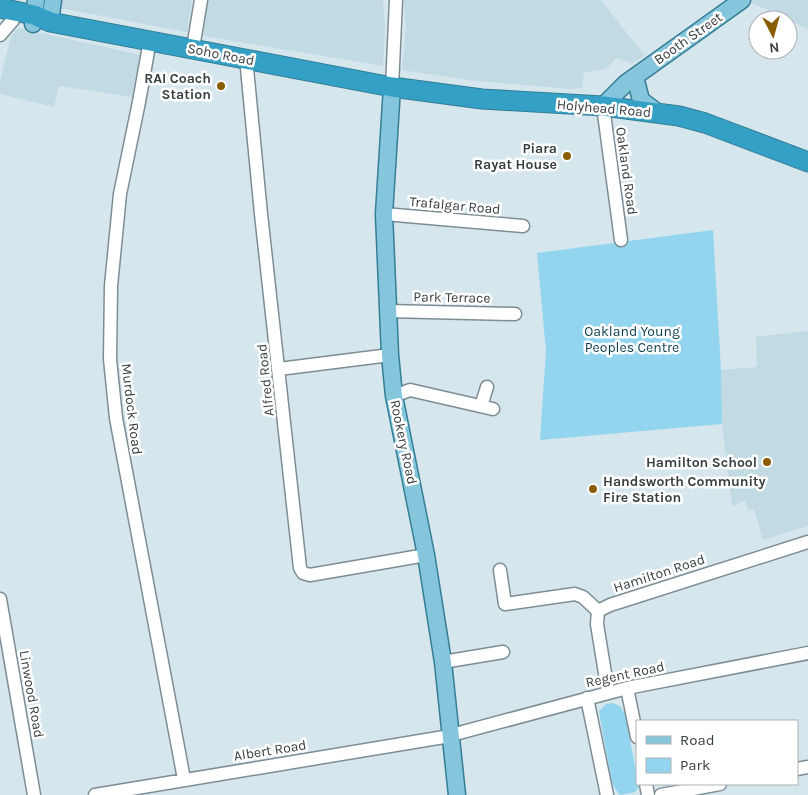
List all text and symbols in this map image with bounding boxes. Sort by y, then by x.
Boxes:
street label: Booth Street [651,9,726,68]
north arrow [748,10,798,60]
text: N [768,38,780,56]
street label: Soho Road [186,40,256,69]
place label: RAI Coach Station [144,70,211,103]
marker: RAI Coach Station [215,80,227,92]
street label: Holyhead Road [556,96,652,121]
street label: Oakland Road [612,126,641,216]
place label: Piara Rayat House [474,140,557,173]
marker: Piara Rayat House [561,150,573,162]
street label: Trafalgar Road [409,193,501,218]
street label: Park Terrace [413,288,491,307]
park label: Oakland Young Peoples Centre [584,323,680,356]
street label: Alfred Road [253,343,278,417]
street label: Murdock Road [117,362,146,456]
street label: Rookery Road [386,398,421,486]
place label: Hamilton School [646,454,757,471]
marker: Hamilton School [761,456,773,468]
place label: Handsworth Community Fire Station [603,473,766,506]
marker: Handsworth Community Fire Station [587,483,599,495]
street label: Hamilton Road [611,551,707,596]
street label: Linwood Road [15,649,48,739]
street label: Regent Road [584,658,666,691]
legend [636,720,798,785]
text: Road [680,731,715,749]
street label: Albert Road [233,736,308,765]
text: Park [680,756,710,774]

